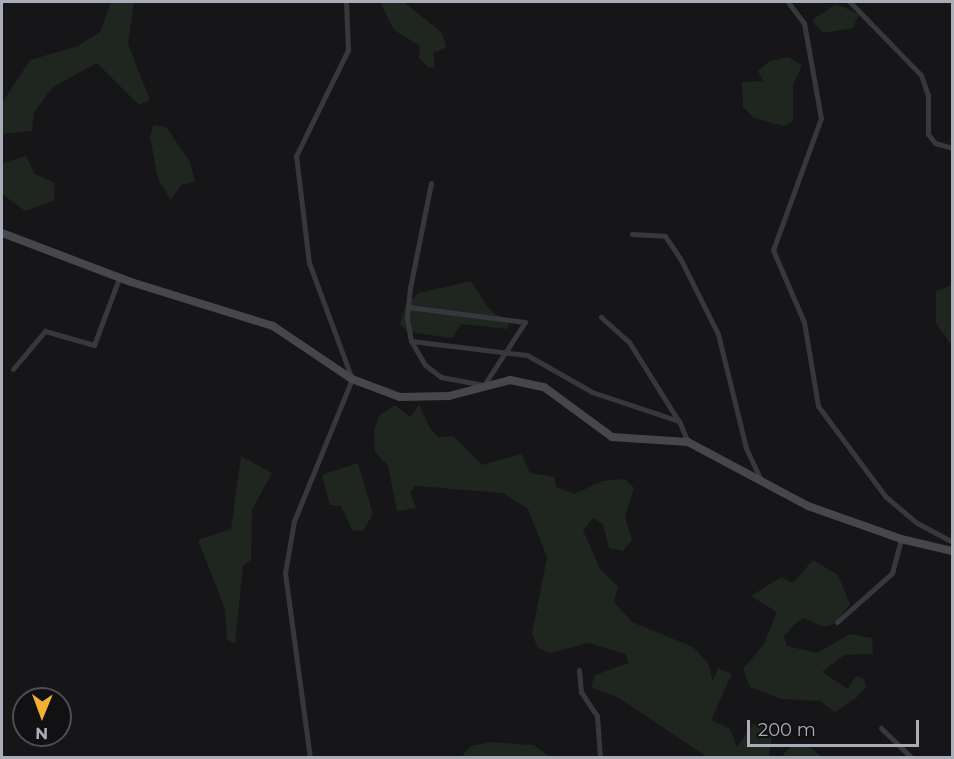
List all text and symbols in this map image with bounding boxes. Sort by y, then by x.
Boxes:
north arrow [12,687,72,747]
scale bar [750,708,922,746]
text: 200 m [758,719,816,741]
text: N [35,724,48,743]

